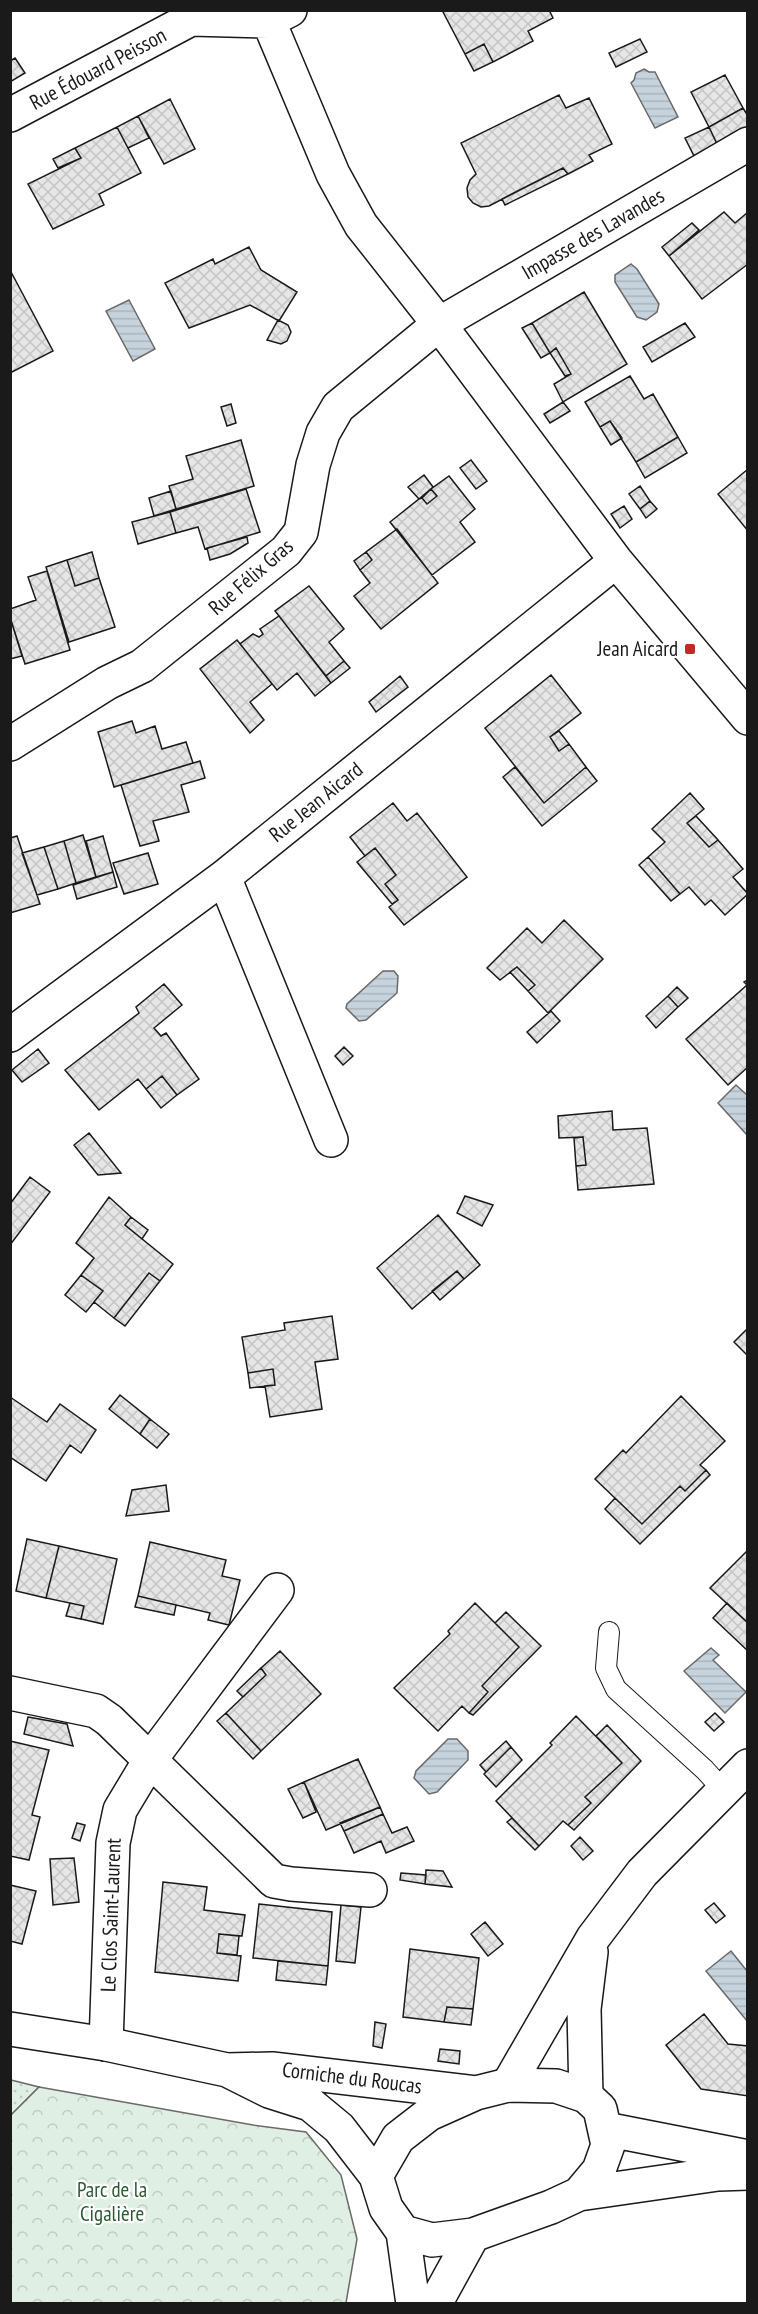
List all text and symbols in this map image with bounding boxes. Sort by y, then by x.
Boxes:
street label: Rue Édouard Peisson [25,21,171,116]
street label: Impasse des Lavandes [517,182,669,285]
street label: Rue Félix Gras [203,533,299,621]
place label: Jean Aicard [597,635,678,662]
marker: Jean Aicard [683,642,697,656]
street label: Rue Jean Aicard [263,756,368,848]
street label: Le Clos Saint-Laurent [94,1837,127,1992]
street label: Corniche du Roucas [281,2056,423,2099]
park label: Parc de la Cigalière [77,2176,147,2227]

